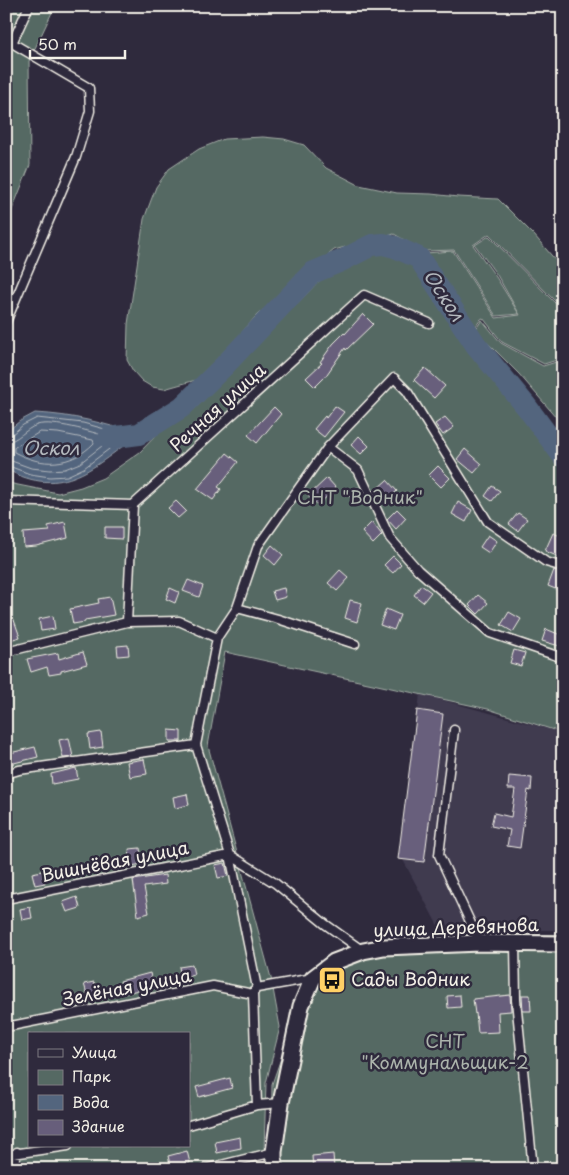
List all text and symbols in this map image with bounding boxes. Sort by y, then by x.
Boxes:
scale bar [30,28,125,60]
text: 50 m [38,32,77,55]
water label: Оскол [418,263,472,326]
street label: Речная улица [163,356,272,458]
water label: Оскол [22,433,80,461]
park label: СНТ "Водник" [297,483,423,510]
street label: Вишнёвая улица [39,833,191,888]
street label: улица Деревянова [373,910,540,943]
street label: Зелёная улица [60,961,194,1012]
bus stop icon: Сады Водник [317,965,347,995]
place label: Сады Водник [351,965,470,992]
park label: СНТ "Коммунальщик-2 [361,1027,529,1075]
legend [28,1032,190,1148]
text: Улица [72,1040,117,1063]
text: Парк [72,1064,111,1087]
text: Вода [72,1090,110,1113]
text: Здание [72,1114,125,1137]

